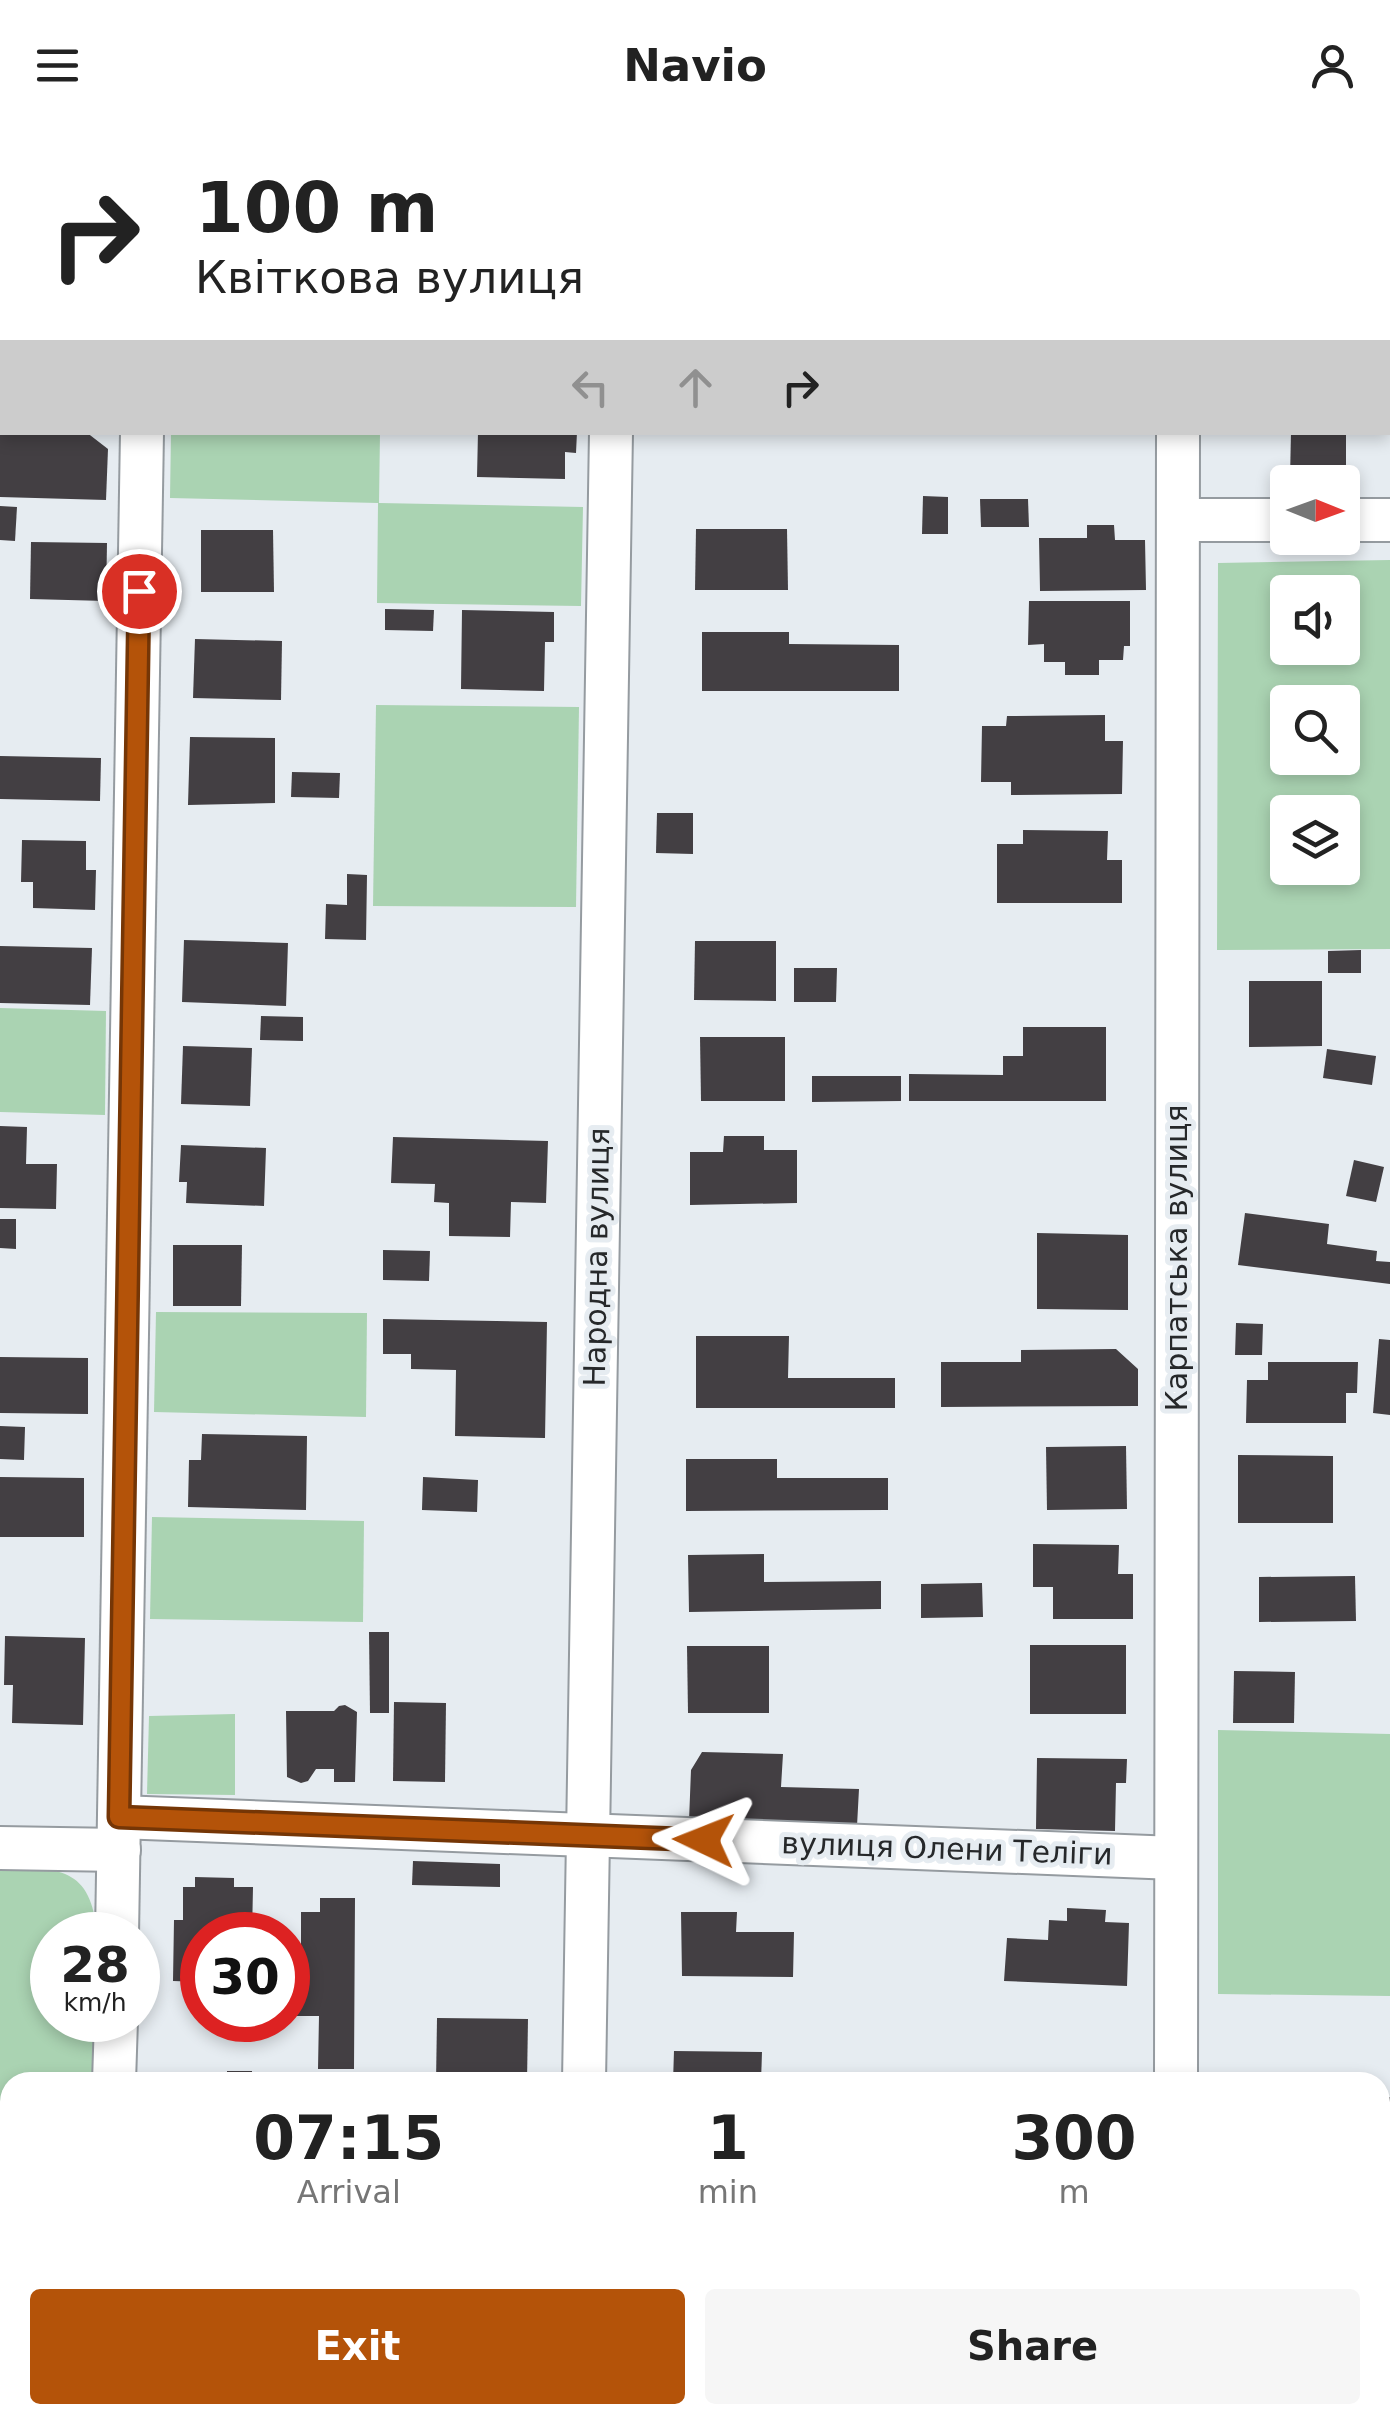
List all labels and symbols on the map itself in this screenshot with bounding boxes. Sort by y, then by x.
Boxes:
north arrow [1270,465,1360,555]
pin [97,549,182,634]
street label: Карпатська вулиця [1159,1105,1194,1412]
street label: Народна вулиця [577,1127,616,1387]
position arrow [652,1788,756,1892]
street label: вулиця Олени Теліги [781,1825,1113,1872]
speed limit sign: 30 [180,1912,310,2042]

